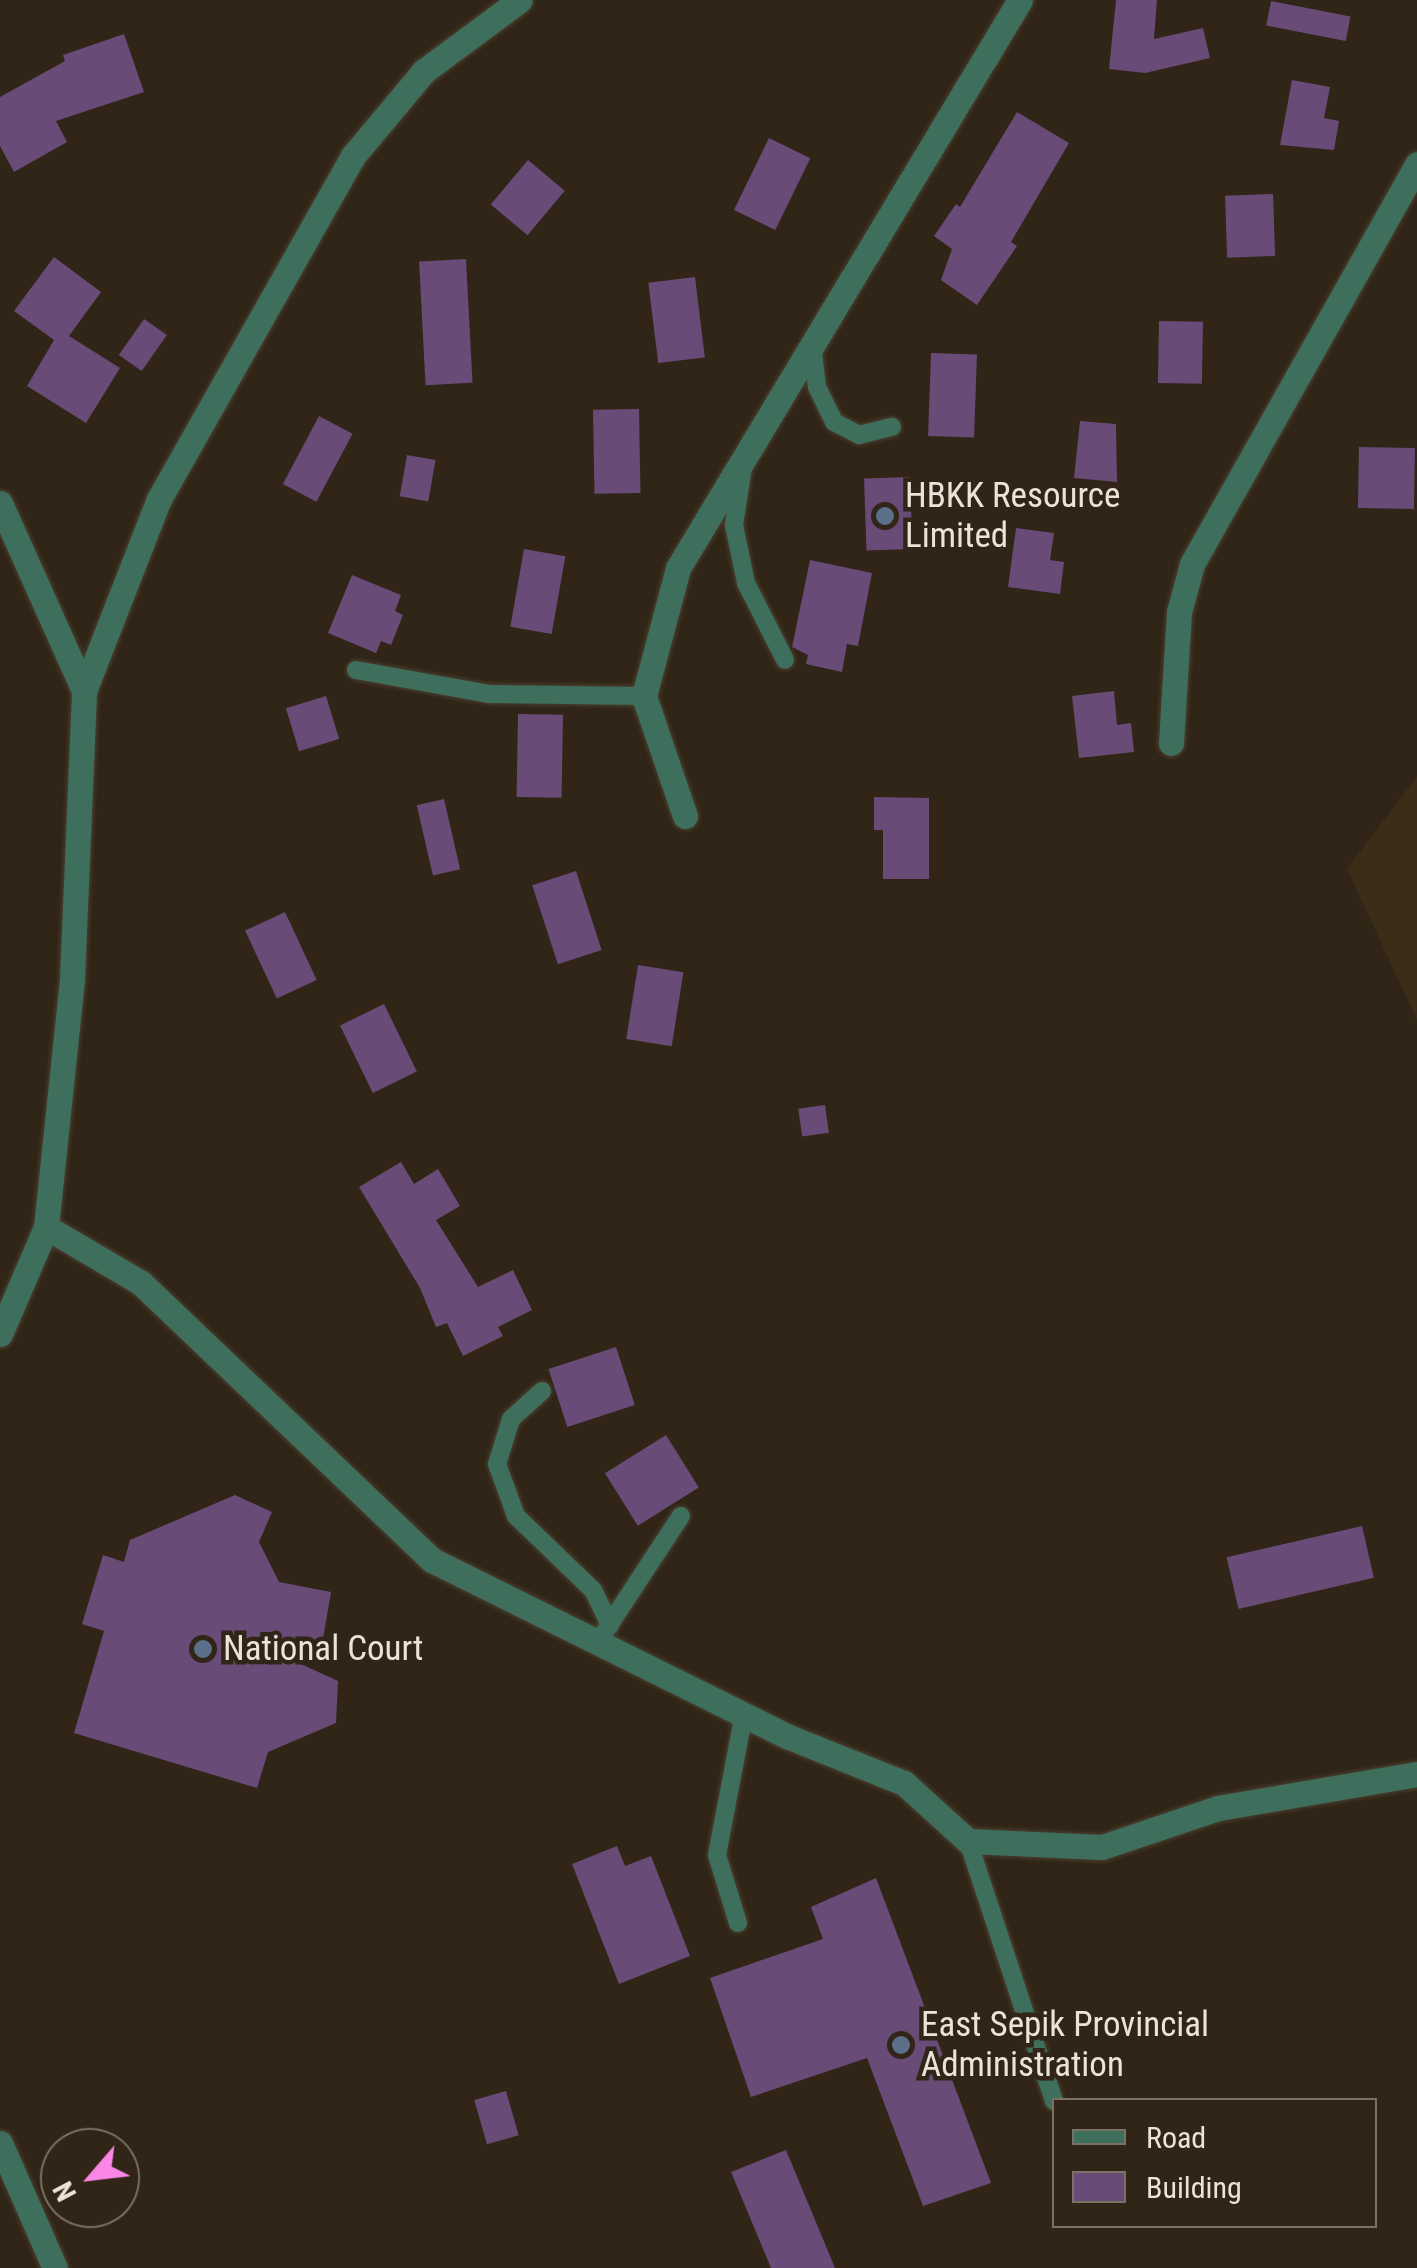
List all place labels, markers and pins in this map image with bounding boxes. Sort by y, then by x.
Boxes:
place label: HBKK Resource Limited [905,475,1120,557]
marker: HBKK Resource Limited [874,505,896,527]
place label: National Court [223,1628,423,1670]
marker: National Court [192,1638,214,1660]
place label: East Sepik Provincial Administration [921,2004,1209,2086]
marker: East Sepik Provincial Administration [890,2034,912,2056]

